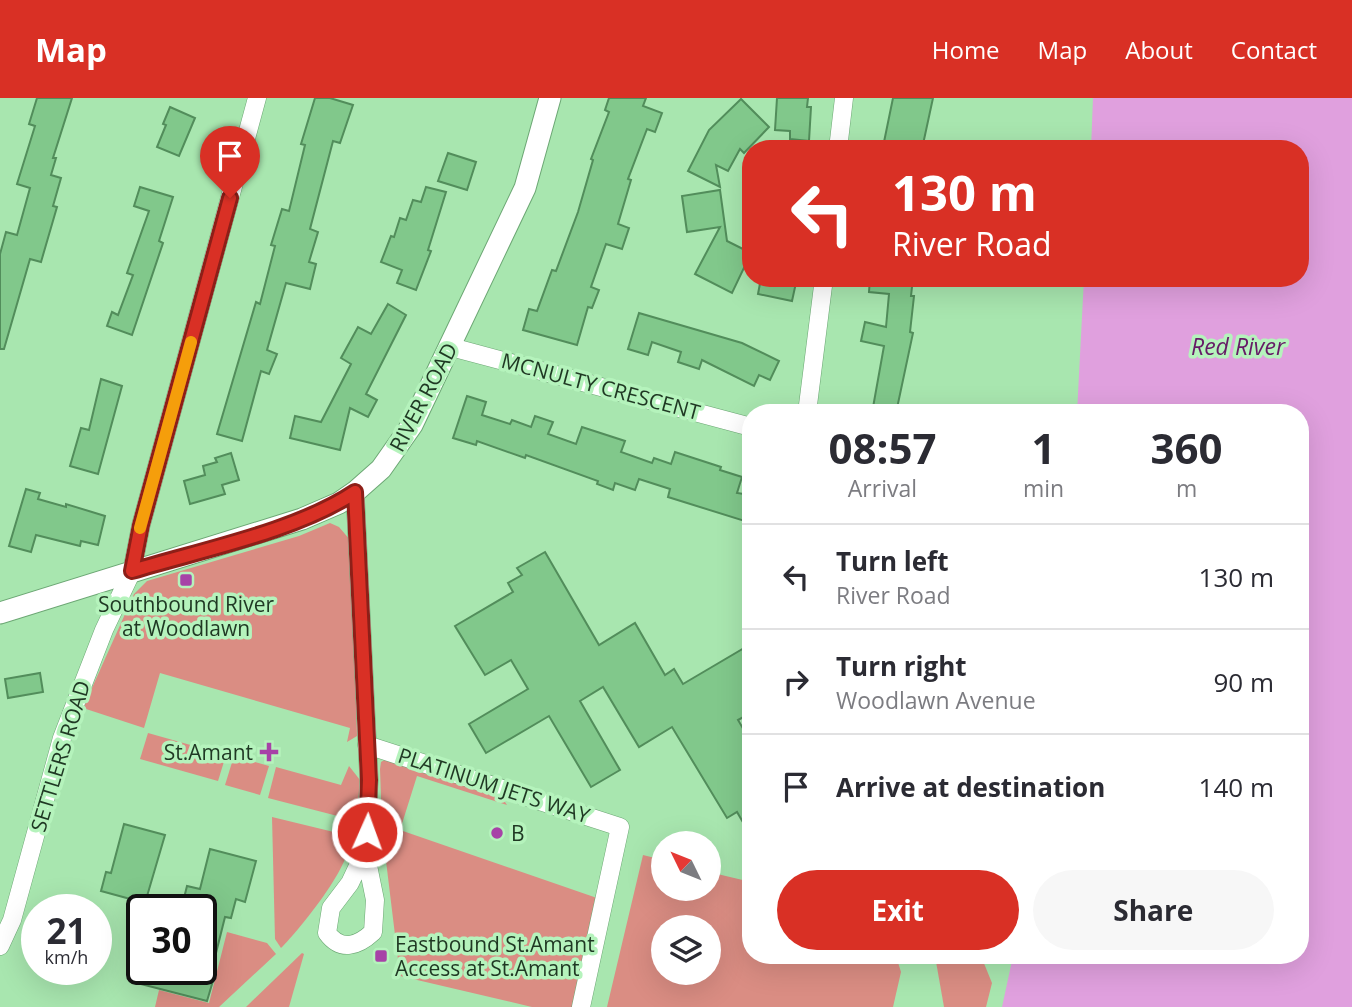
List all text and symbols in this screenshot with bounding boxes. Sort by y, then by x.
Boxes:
text: Map [35,27,107,72]
text: Home [932,33,1000,66]
text: Map [1038,33,1087,66]
text: About [1125,33,1193,66]
text: Contact [1231,33,1317,66]
pin [200,126,260,198]
icon: arrive [211,137,249,175]
text: 130 m [892,159,1037,225]
icon: left [777,168,868,259]
text: River Road [892,222,1052,265]
water label: Red River [1191,330,1286,362]
street label: RIVER ROAD [383,338,463,456]
street label: MCNULTY CRESCENT [499,346,704,426]
text: 08:57 [828,419,936,476]
text: 1 [1031,419,1056,476]
text: 360 [1151,419,1223,476]
text: Arrival [848,472,917,504]
text: min [1023,472,1064,504]
text: m [1176,472,1197,504]
text: Turn left [836,543,948,579]
icon: left [777,558,815,596]
text: 130 m [1199,559,1274,595]
marker: Southbound River at Woodlawn [178,572,194,588]
text: River Road [836,579,951,611]
place label: Southbound River at Woodlawn [98,590,274,642]
text: Turn right [836,648,967,684]
icon: right [777,663,815,701]
text: 90 m [1213,664,1274,700]
street label: SETTLERS ROAD [24,677,96,835]
text: Woodlawn Avenue [836,684,1036,716]
place label: St.Amant [164,738,253,766]
street label: PLATINUM JETS WAY [395,741,594,829]
marker: St.Amant [259,742,279,762]
icon: arrive [777,768,815,806]
text: Arrive at destination [836,769,1105,805]
text: 140 m [1199,769,1274,805]
position arrow [330,795,404,869]
place label: B [511,819,525,847]
marker: B [489,825,505,841]
north arrow [651,831,721,901]
map controls [651,831,721,985]
button: Exit [777,870,1019,950]
button: Share [1033,870,1274,950]
speed limit sign: 30 [126,894,217,985]
text: 21 [46,907,87,954]
button: layers [651,915,721,985]
place label: Eastbound St.Amant Access at St.Amant [395,930,595,982]
text: km/h [45,945,88,969]
marker: Eastbound St.Amant Access at St.Amant [373,948,389,964]

